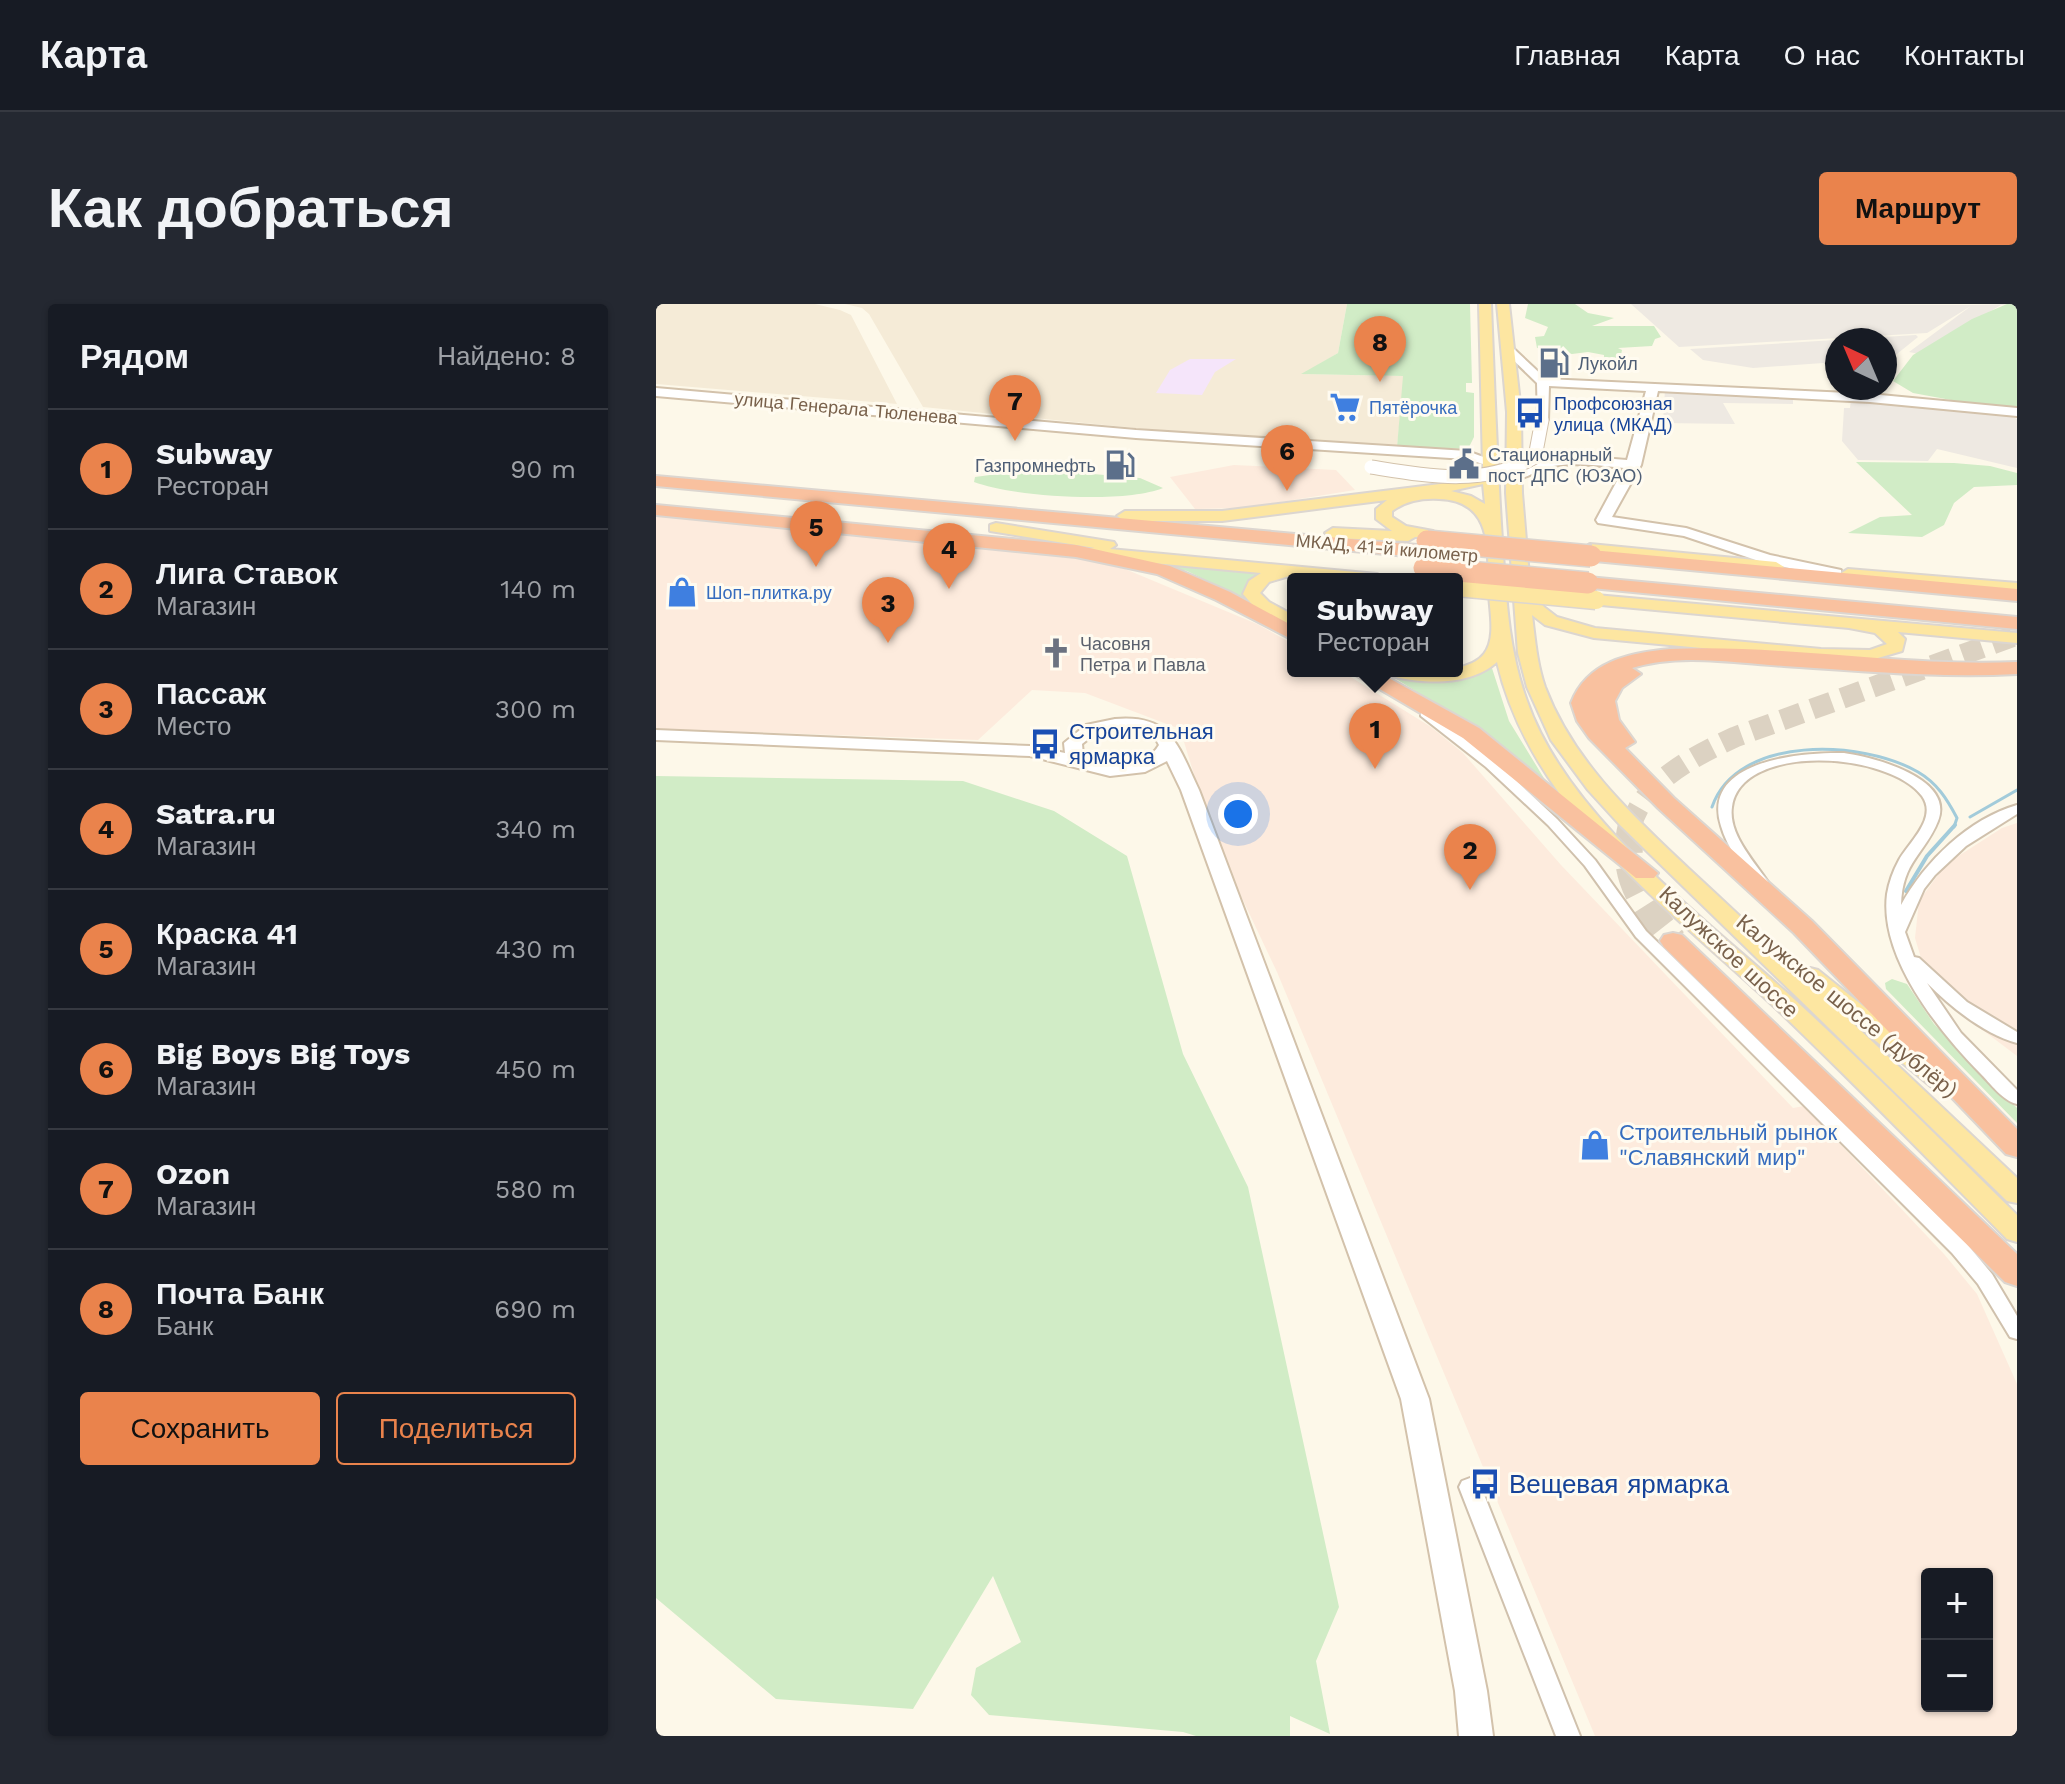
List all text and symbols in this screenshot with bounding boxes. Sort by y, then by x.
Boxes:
text: Карта [40,33,147,77]
text: Главная [1514,39,1621,72]
text: Карта [1665,39,1740,72]
text: О нас [1784,39,1860,72]
text: Контакты [1904,39,2025,72]
button: Маршрут [1819,172,2017,245]
text: Как добраться [48,175,453,241]
pin: 8 [1354,316,1406,382]
north arrow [1825,328,1897,400]
text: Рядом [80,336,189,376]
text: Найдено: 8 [437,341,576,371]
fuel station icon: Лукойл [1537,346,1571,380]
place label: Лукойл [1578,353,1638,374]
pin: 7 [989,375,1041,441]
street label: улица Генерала Тюленева [734,388,959,428]
supermarket icon: Пятёрочка [1328,390,1362,424]
place label: Профсоюзная улица (МКАД) [1554,393,1673,435]
bus stop icon: Профсоюзная улица (МКАД) [1513,396,1547,430]
place label: Пятёрочка [1369,397,1458,418]
pin: 6 [1261,425,1313,491]
text: Subway [156,436,272,471]
place label: Стационарный пост ДПС (ЮЗАО) [1488,444,1643,486]
public building icon: Стационарный пост ДПС (ЮЗАО) [1447,447,1481,481]
fuel station icon: Газпромнефть [1103,448,1137,482]
text: 1 [100,454,112,484]
text: 90 m [510,454,576,484]
place label: Газпромнефть [975,455,1096,476]
text: Ресторан [156,471,269,501]
pin: 5 [790,501,842,567]
pin: 4 [923,523,975,589]
street label: МКАД, 41-й километр [1295,530,1479,566]
text: Лига Ставок [156,556,338,591]
popup [1287,573,1463,677]
text: 2 [98,574,114,604]
text: 140 m [500,574,576,604]
shop icon: Шоп-плитка.ру [665,575,699,609]
pin: 3 [862,577,914,643]
place label: Шоп-плитка.ру [706,582,832,603]
text: Магазин [156,591,256,621]
text: Subway [1317,592,1433,627]
text: Ресторан [1317,627,1430,657]
place label: Часовня Петра и Павла [1080,633,1207,675]
church icon: Часовня Петра и Павла [1039,636,1073,670]
text: Пассаж [156,676,266,711]
text: 3 [98,694,114,724]
text: 300 m [495,694,576,724]
pin: 1 [1349,703,1401,769]
text: Место [156,711,232,741]
place label: Строительная ярмарка [1069,719,1214,769]
bus stop icon: Строительная ярмарка [1028,727,1062,761]
your location [1218,794,1258,834]
text: Satra.ru [156,796,276,831]
text: 4 [98,814,114,844]
text: 340 m [495,814,576,844]
pin: 2 [1444,824,1496,890]
text: Магазин [156,831,256,861]
street label: Калужское шоссе [1654,881,1804,1023]
street label: Калужское шоссе (дублёр) [1732,909,1962,1103]
text: Краска 41 [156,916,298,951]
text: 5 [98,934,114,964]
text: 430 m [495,934,576,964]
text: Магазин [156,951,256,981]
text: Big Boys Big Toys [156,1036,410,1071]
text: 6 [98,1054,114,1084]
text: 450 m [495,1054,576,1084]
text: Магазин [156,1071,256,1101]
place label: Строительный рынок "Славянский мир" [1619,1120,1838,1170]
shop icon: Строительный рынок "Славянский мир" [1578,1128,1612,1162]
text: Ozon [156,1156,230,1191]
text: 7 [98,1174,114,1204]
text: 580 m [495,1174,576,1204]
text: Магазин [156,1191,256,1221]
text: Почта Банк [156,1276,324,1311]
text: 8 [98,1294,114,1324]
text: 690 m [494,1294,576,1324]
text: Банк [156,1311,213,1341]
button: Сохранить [80,1392,320,1465]
button: Поделиться [336,1392,576,1465]
bus stop icon: Вещевая ярмарка [1468,1467,1502,1501]
place label: Вещевая ярмарка [1509,1469,1730,1499]
map controls [1921,1568,1993,1712]
button: + [1921,1568,1993,1640]
button: − [1921,1640,1993,1712]

